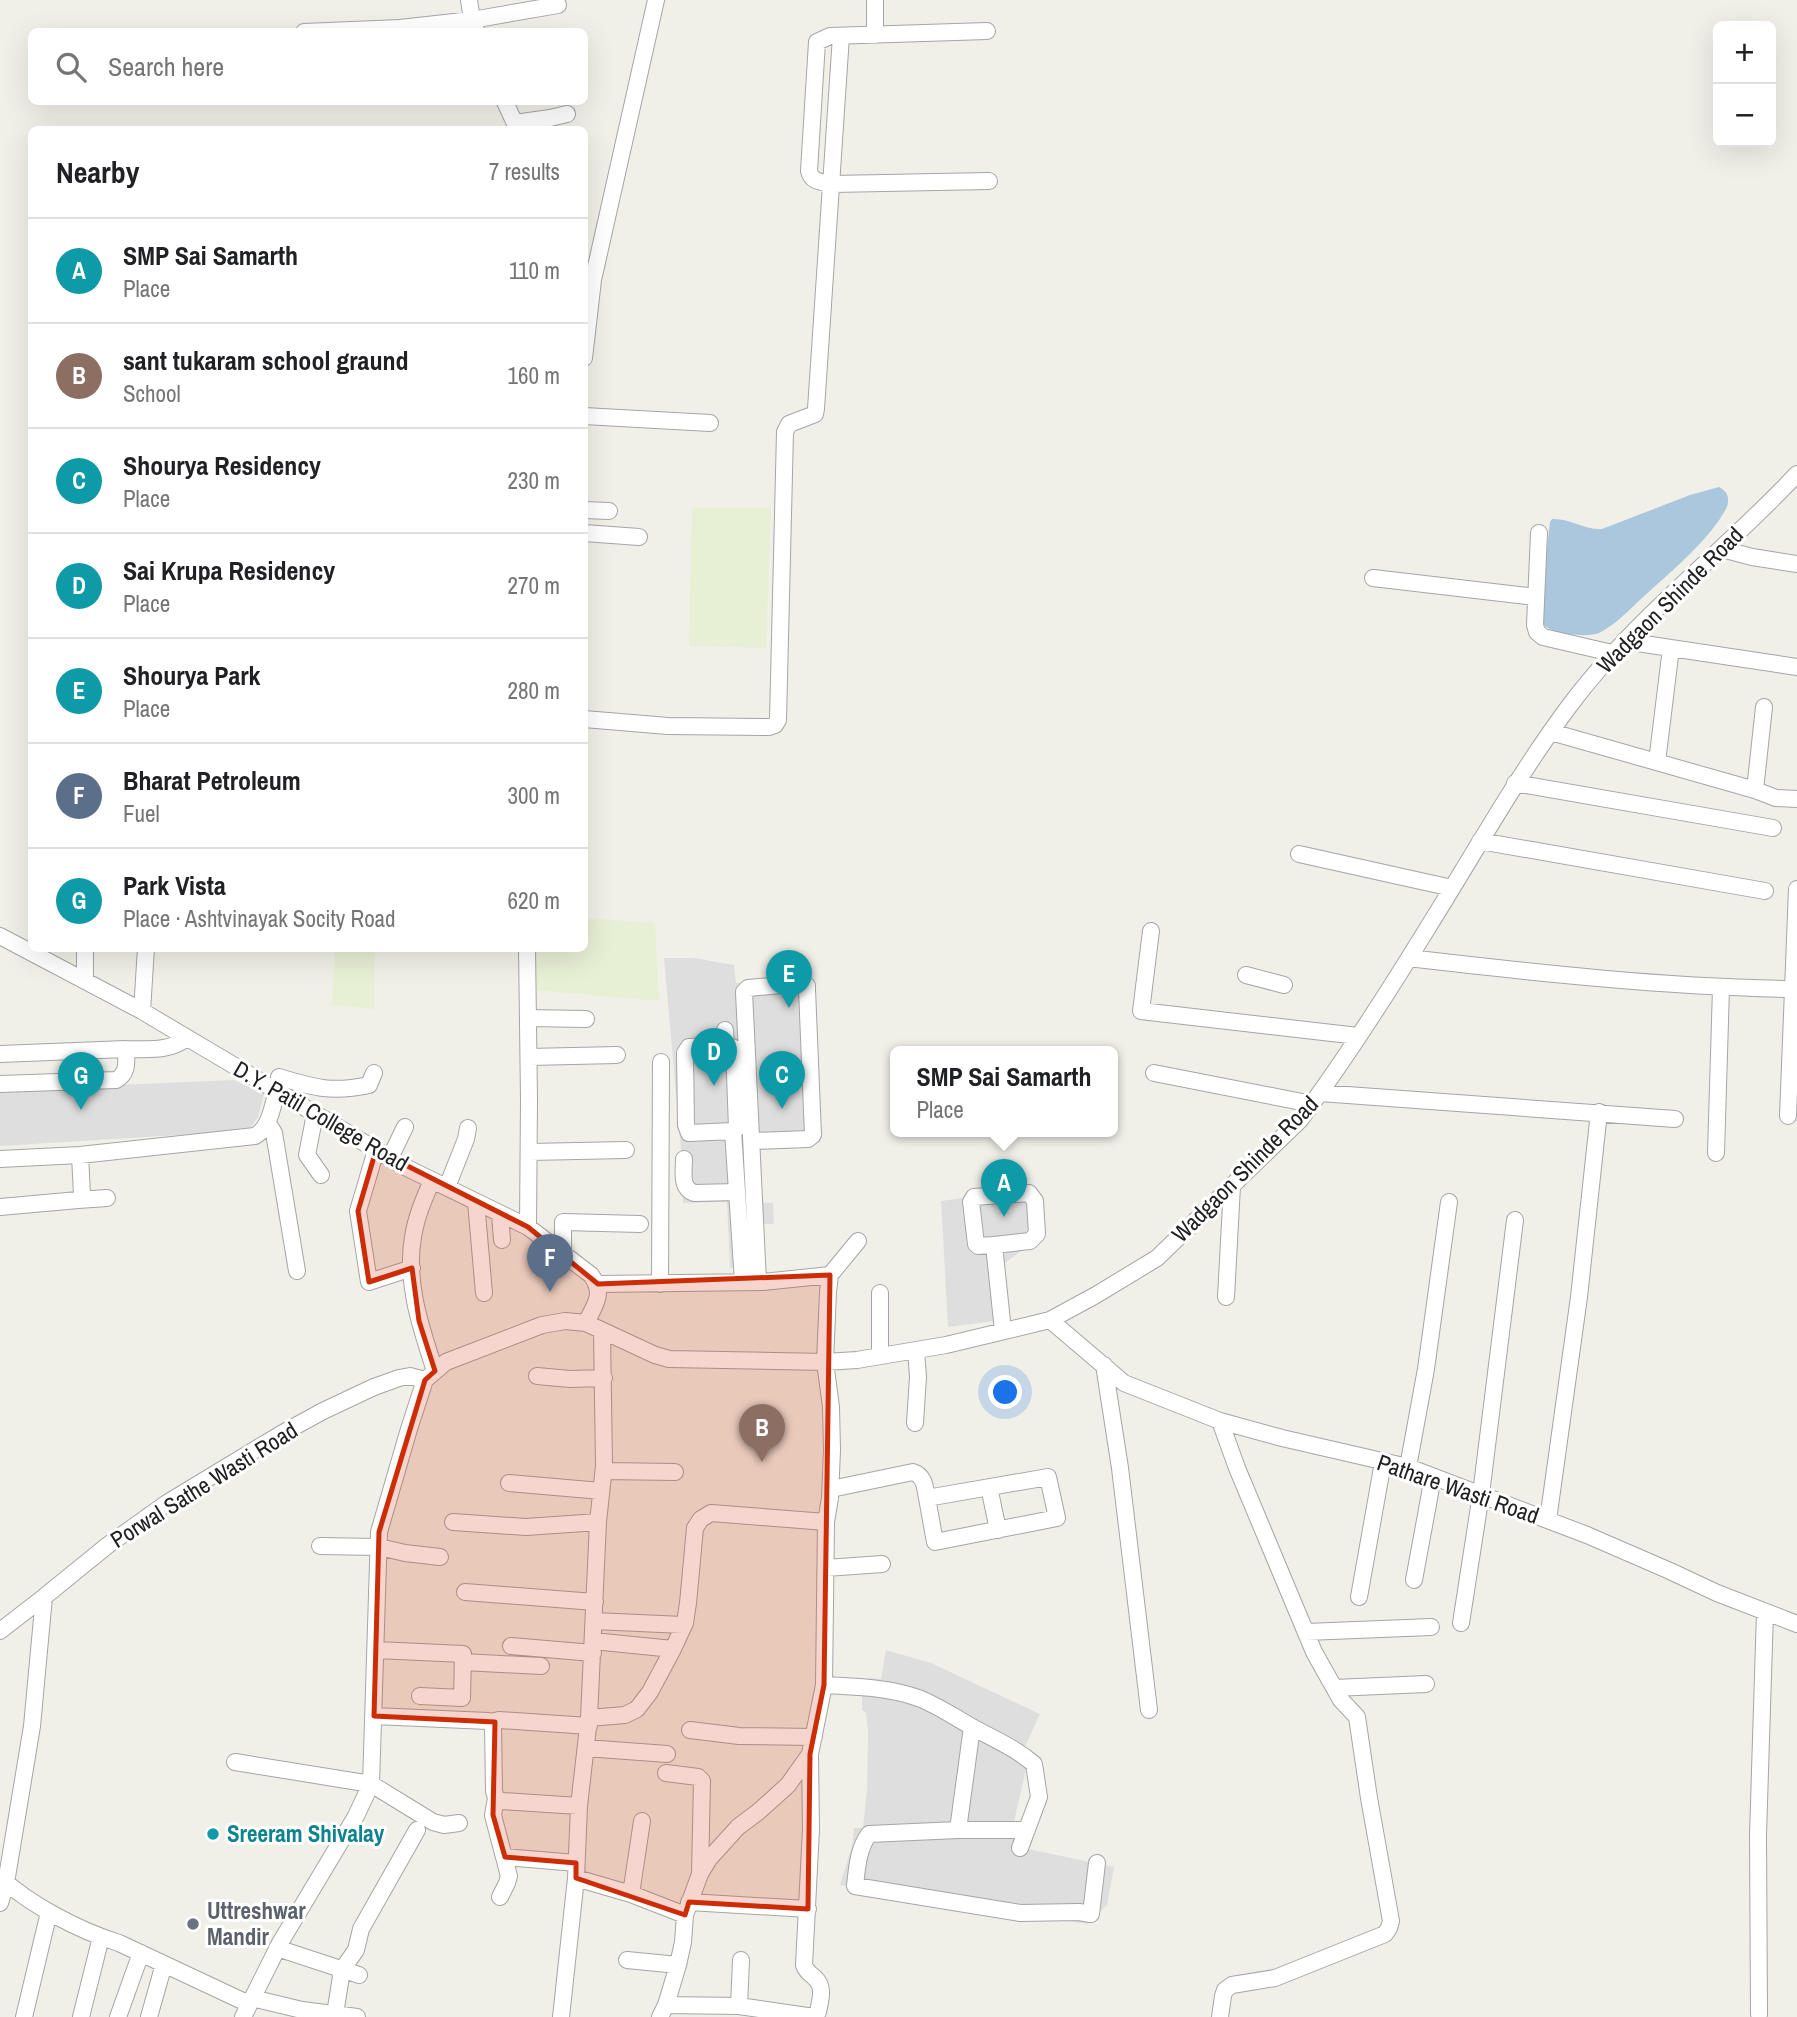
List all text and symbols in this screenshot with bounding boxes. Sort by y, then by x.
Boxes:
map controls [1713,21,1776,147]
button: + [1713,21,1776,84]
search box [28,28,588,105]
icon: search [52,48,90,86]
text: Search here [108,49,224,84]
button: − [1713,84,1776,147]
text: Nearby [56,152,139,192]
text: 7 results [489,156,560,187]
text: SMP Sai Samarth [123,238,298,273]
text: A [72,255,86,286]
text: 110 m [509,255,560,286]
text: Place [123,273,170,304]
text: sant tukaram school graund [123,343,409,378]
text: B [72,360,86,391]
text: 160 m [508,360,560,391]
text: School [123,378,181,409]
text: Shourya Residency [123,448,321,483]
text: C [72,465,86,496]
text: 230 m [508,465,560,496]
text: Place [123,483,170,514]
street label: Wadgaon Shinde Road [1590,520,1750,680]
text: Sai Krupa Residency [123,553,335,588]
text: D [72,570,86,601]
text: 270 m [508,570,560,601]
text: Place [123,588,170,619]
text: Shourya Park [123,658,260,693]
text: E [73,675,85,706]
text: 280 m [508,675,560,706]
text: Place [123,693,170,724]
text: Bharat Petroleum [123,763,301,798]
text: F [73,780,85,811]
text: 300 m [508,780,560,811]
text: Fuel [123,798,160,829]
text: Park Vista [123,868,226,903]
text: G [72,885,86,916]
text: 620 m [508,885,560,916]
text: Place · Ashtvinayak Socity Road [123,903,396,934]
pin: E [766,950,812,1008]
pin: D [691,1028,737,1086]
popup [890,1046,1118,1137]
pin: C [759,1051,805,1109]
pin: G [58,1052,104,1110]
street label: D.Y. Patil College Road [228,1053,414,1178]
text: SMP Sai Samarth [916,1059,1092,1094]
street label: Wadgaon Shinde Road [1165,1089,1325,1249]
text: Place [916,1094,964,1125]
pin: A [981,1159,1027,1217]
pin: F [527,1234,573,1292]
your location [988,1375,1022,1409]
pin: B [739,1404,785,1462]
street label: Porwal Sathe Wasti Road [104,1414,303,1555]
street label: Pathare Wasti Road [1373,1446,1543,1531]
place label: Sreeram Shivalay [227,1818,385,1849]
marker: Sreeram Shivalay [205,1826,221,1842]
place label: Uttreshwar Mandir [207,1895,306,1952]
marker: Uttreshwar Mandir [185,1916,201,1932]

